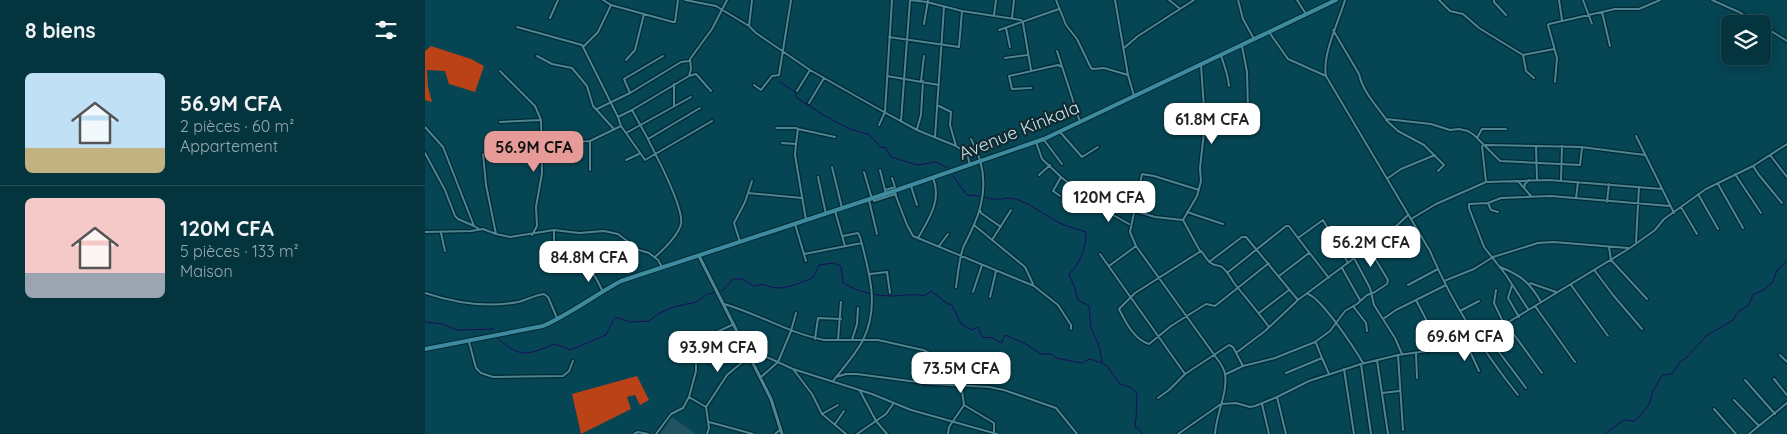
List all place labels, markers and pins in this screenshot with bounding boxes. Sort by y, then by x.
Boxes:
pin: 61.8M CFA [1155,102,1269,145]
pin: 56.9M CFA [477,130,591,173]
pin: 120M CFA [1057,180,1161,223]
pin: 56.2M CFA [1314,226,1428,268]
pin: 84.8M CFA [532,240,646,283]
pin: 69.6M CFA [1408,320,1522,362]
pin: 93.9M CFA [661,330,775,373]
pin: 73.5M CFA [904,352,1018,394]

